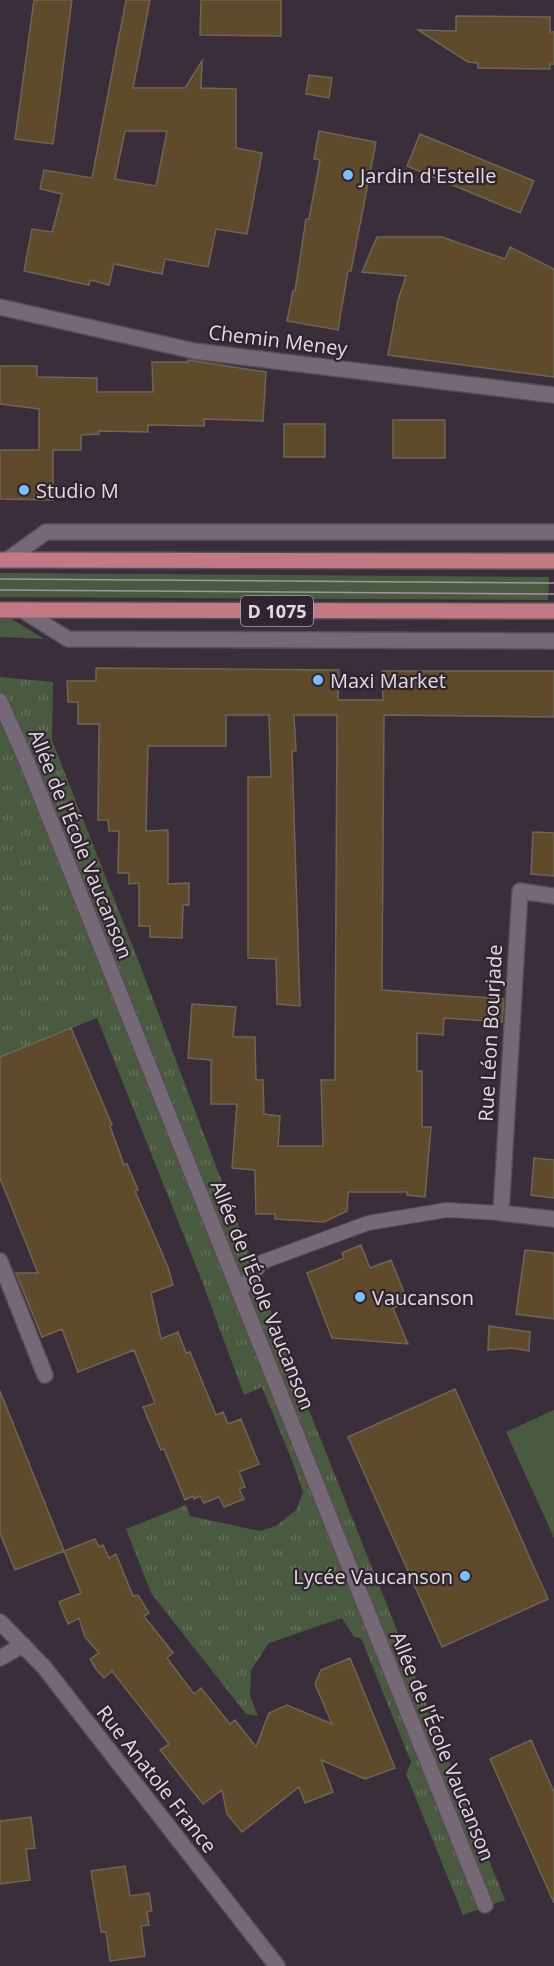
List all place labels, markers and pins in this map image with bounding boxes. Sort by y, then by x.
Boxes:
place label: Jardin d'Estelle [358,162,496,189]
marker: Jardin d'Estelle [341,168,355,182]
place label: Studio M [36,477,119,504]
marker: Studio M [17,483,31,497]
place label: Maxi Market [330,667,446,694]
marker: Maxi Market [311,673,325,687]
place label: Vaucanson [372,1284,474,1311]
marker: Vaucanson [353,1290,367,1304]
place label: Lycée Vaucanson [293,1563,453,1590]
marker: Lycée Vaucanson [458,1569,472,1583]

